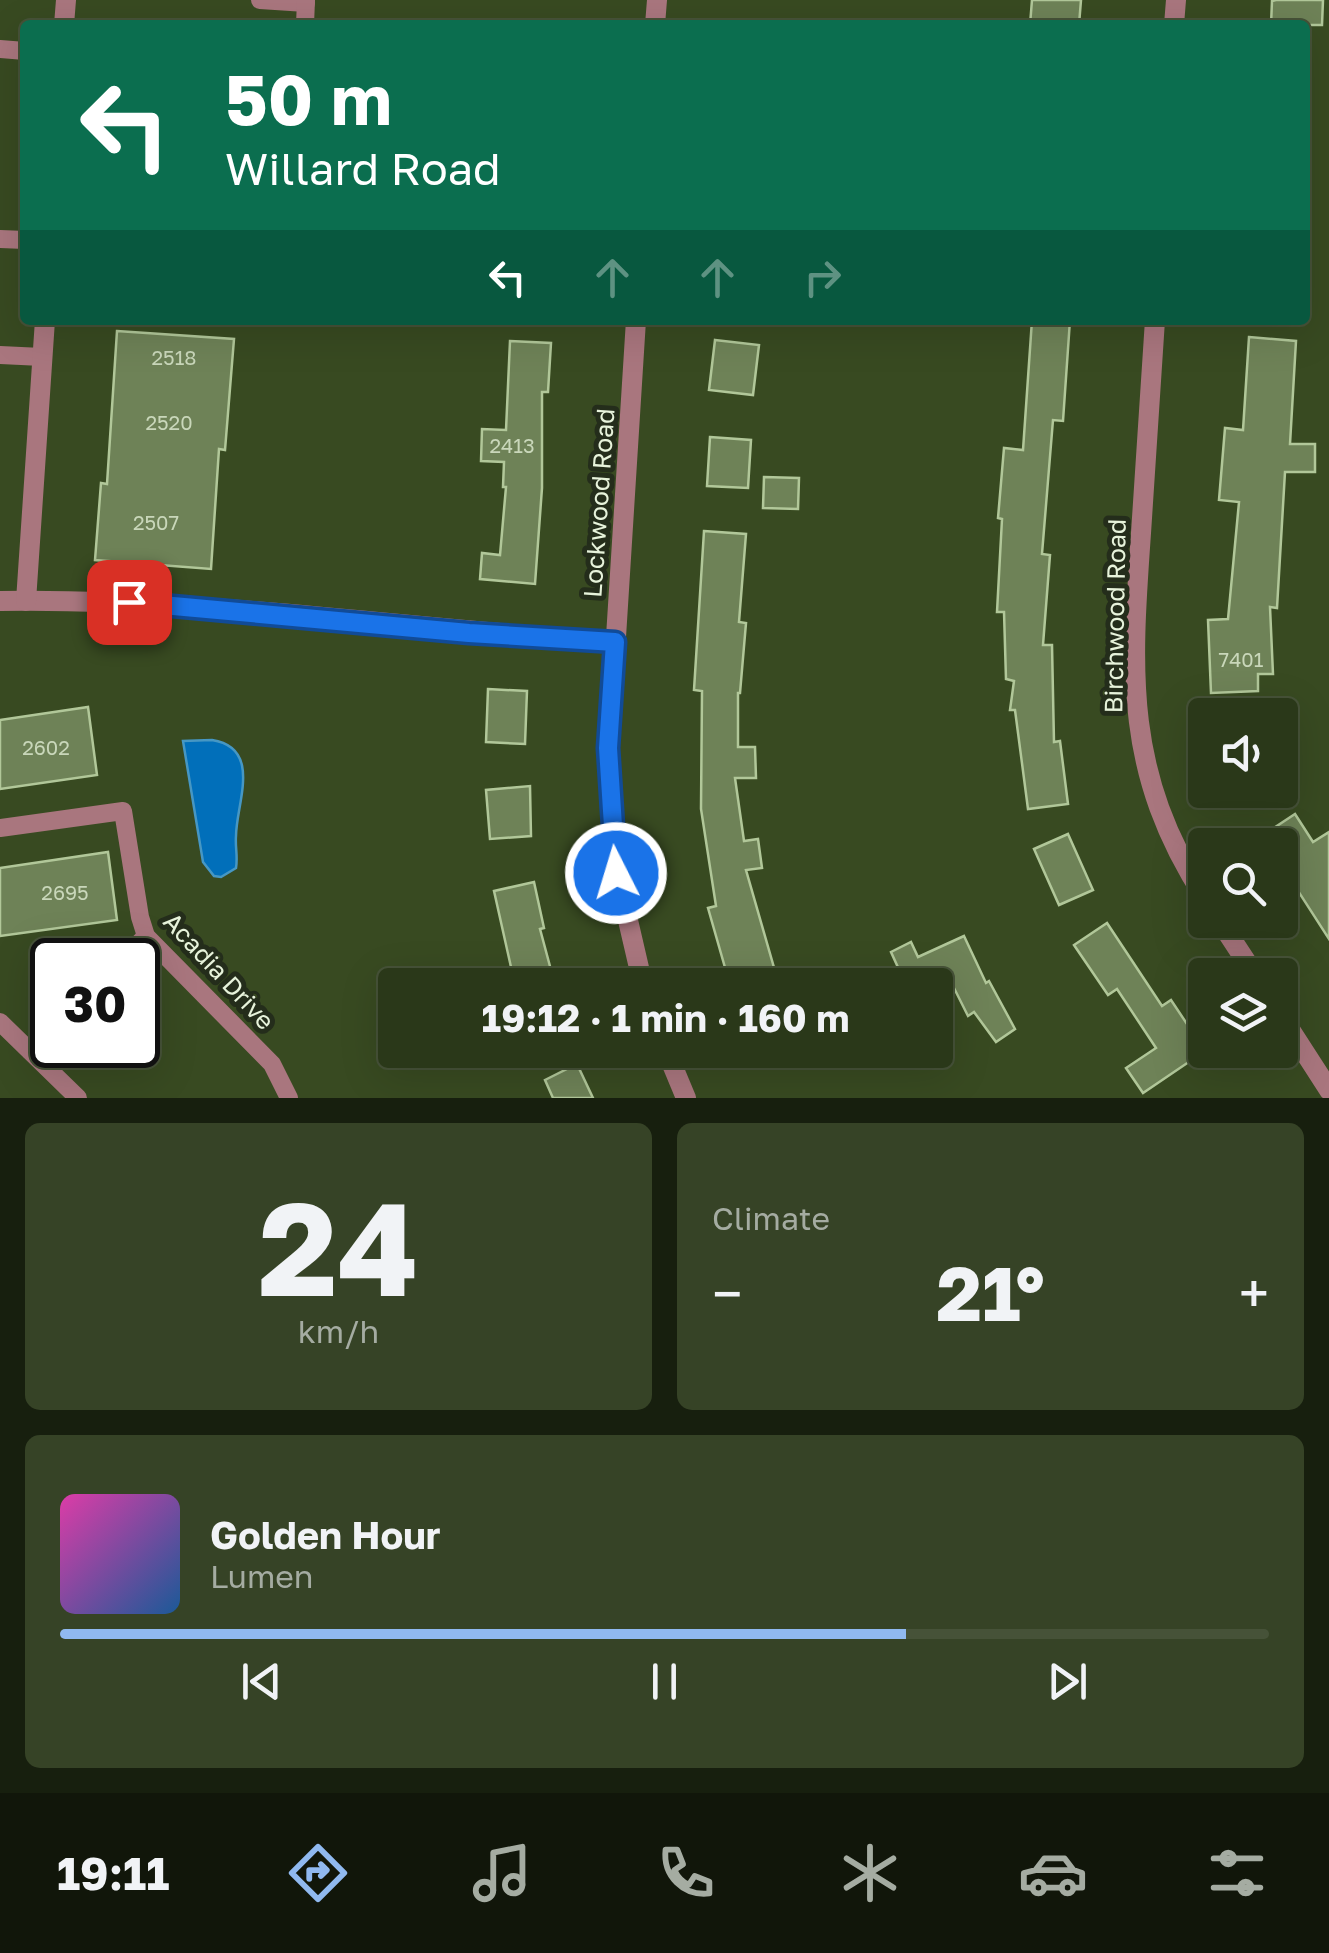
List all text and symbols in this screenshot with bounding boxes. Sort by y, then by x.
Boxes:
text: 50 m [225,56,392,140]
icon: left [60,60,190,190]
text: Willard Road [225,141,501,195]
icon: left [480,250,535,305]
icon: ahead [585,250,640,305]
icon: ahead [690,250,745,305]
icon: right [795,250,850,305]
house number: 2518 [151,345,197,369]
street label: Lockwood Road [576,407,621,599]
house number: 2520 [145,410,193,434]
house number: 2413 [489,433,535,457]
house number: 2507 [133,510,179,534]
street label: Birchwood Road [1097,518,1132,714]
pin [87,560,172,645]
icon: arrive [102,575,157,630]
house number: 7401 [1219,647,1264,671]
map controls [1188,698,1298,1068]
button: sound [1188,698,1298,808]
house number: 2602 [22,735,70,759]
position arrow [564,821,668,925]
button: search [1188,828,1298,938]
house number: 2695 [41,880,89,904]
street label: Acadia Drive [157,906,281,1036]
speed limit sign: 30 [30,938,160,1068]
button: layers [1188,958,1298,1068]
text: 19:12 · 1 min · 160 m [482,995,849,1040]
text: 24 [258,1169,419,1325]
text: Climate [712,1199,830,1237]
text: 21° [936,1247,1045,1338]
text: − [712,1260,742,1326]
text: + [1239,1260,1269,1326]
text: km/h [298,1312,379,1350]
text: Golden Hour [210,1512,441,1557]
text: Lumen [210,1557,314,1595]
icon: previous [234,1654,289,1709]
icon: pause [637,1654,692,1709]
icon: next [1040,1654,1095,1709]
icon: directions [283,1838,353,1908]
icon: music [467,1838,537,1908]
icon: phone [651,1838,721,1908]
icon: climate [835,1838,905,1908]
icon: car [1018,1838,1088,1908]
icon: filters [1202,1838,1272,1908]
text: 19:11 [57,1846,169,1900]

